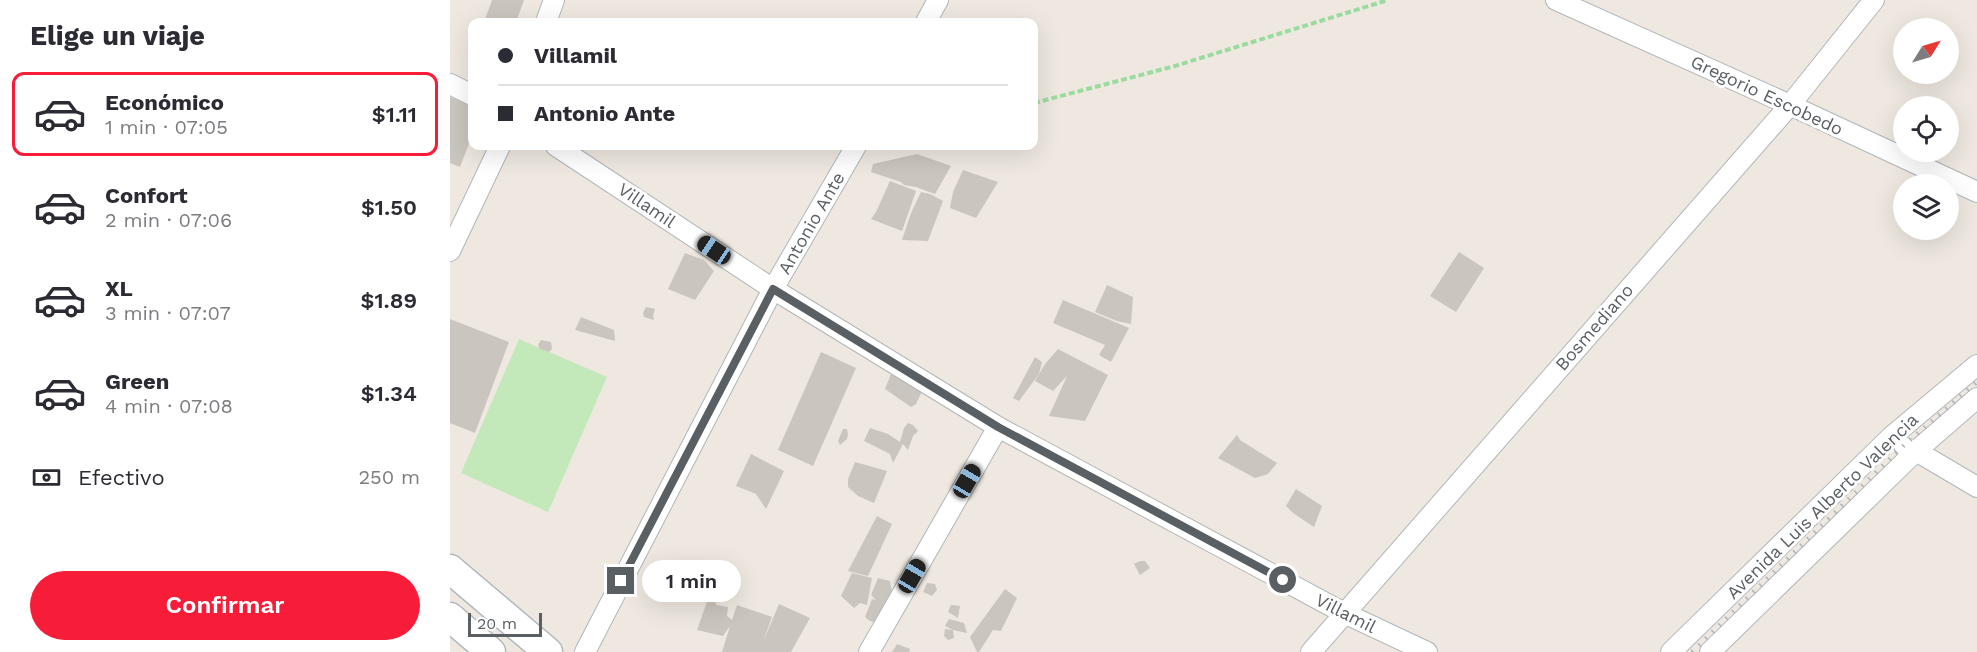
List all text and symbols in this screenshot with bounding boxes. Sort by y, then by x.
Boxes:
north arrow [1893,18,1959,84]
map controls [1893,18,1959,240]
text: Elige un viaje [30,20,205,52]
text: Villamil [534,43,617,68]
street label: Gregorio Escobedo [1688,51,1846,139]
icon: car [33,87,87,141]
text: Económico [105,90,224,115]
button: locate [1893,96,1959,162]
text: Antonio Ante [534,101,675,126]
text: $1.11 [372,102,417,127]
text: 1 min · 07:05 [105,115,228,139]
street label: Antonio Ante [773,168,849,278]
button: layers [1893,174,1959,240]
street label: Villamil [614,178,680,232]
icon: car [33,180,87,234]
text: Confort [105,183,188,208]
text: $1.50 [361,195,417,220]
text: 2 min · 07:06 [105,208,232,232]
car [694,232,734,268]
icon: car [33,273,87,327]
text: XL [105,276,133,301]
street label: Bosmediano [1551,279,1637,375]
text: $1.89 [360,288,417,313]
text: 3 min · 07:07 [105,301,231,325]
icon: car [33,366,87,420]
text: Green [105,369,169,394]
text: $1.34 [361,381,417,406]
text: 4 min · 07:08 [105,394,233,418]
street label: Avenida Luis Alberto Valencia [1722,409,1922,603]
icon: cash [30,461,63,494]
car [950,461,984,501]
text: Efectivo [78,465,165,490]
text: 250 m [358,465,420,489]
car [895,556,929,596]
callout: 1 min [642,560,741,602]
route start [1269,566,1296,593]
route end [607,567,634,594]
text: 1 min [666,569,717,593]
button: Confirmar [30,571,420,640]
street label: Villamil [1312,589,1380,637]
scale bar [468,610,542,638]
text: 20 m [477,614,517,633]

